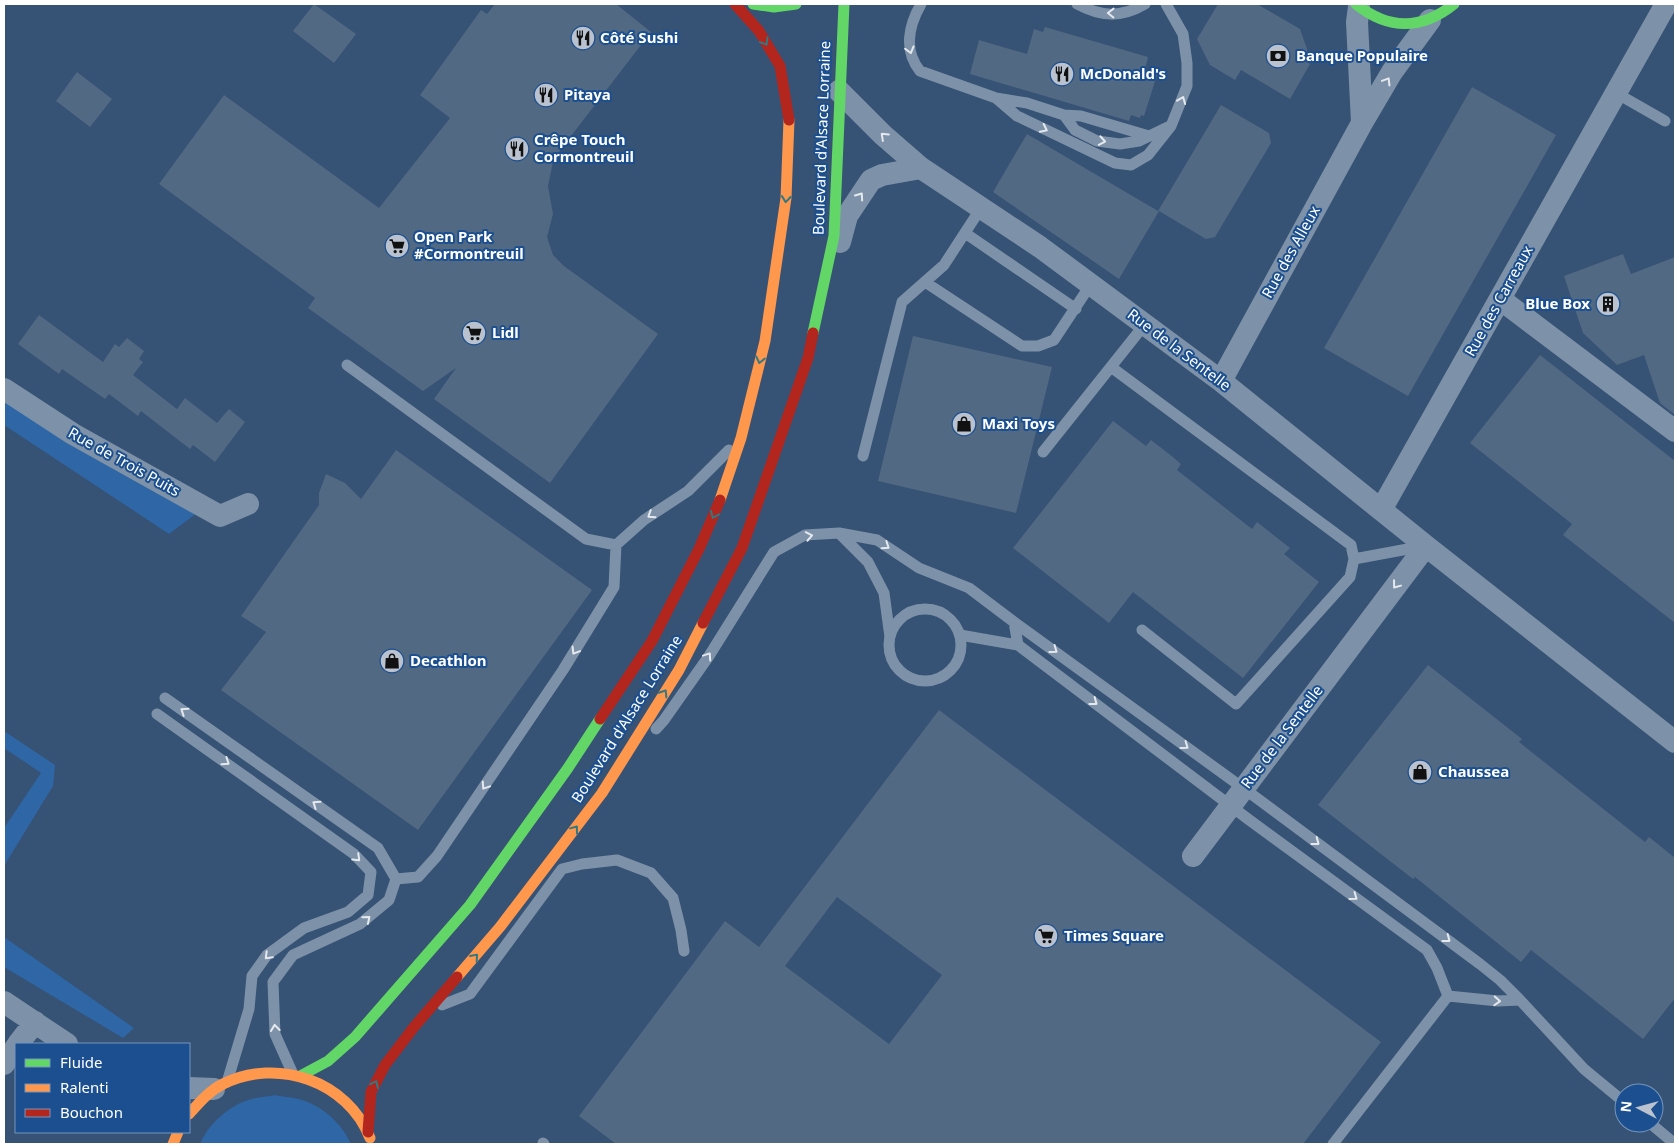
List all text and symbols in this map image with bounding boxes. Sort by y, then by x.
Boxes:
one-way arrow [1107,8,1114,18]
restaurant icon: Côté Sushi [570,25,596,51]
place label: Côté Sushi [600,27,678,47]
one-way arrow [759,36,769,45]
street label: Boulevard d'Alsace Lorraine [808,40,834,235]
bank icon: Banque Populaire [1265,43,1291,69]
one-way arrow [904,45,915,54]
place label: Banque Populaire [1296,45,1428,65]
restaurant icon: McDonald's [1049,61,1075,87]
place label: McDonald's [1080,63,1166,83]
one-way arrow [1380,77,1390,86]
restaurant icon: Pitaya [533,82,559,108]
place label: Pitaya [564,84,611,104]
one-way arrow [1176,96,1186,105]
one-way arrow [1039,123,1048,133]
place label: Crêpe Touch Cormontreuil [534,129,634,166]
one-way arrow [881,133,890,142]
restaurant icon: Crêpe Touch Cormontreuil [504,136,530,162]
one-way arrow [1098,136,1107,146]
one-way arrow [854,192,863,202]
one-way arrow [781,196,792,204]
street label: Rue des Alleux [1256,202,1324,301]
place label: Open Park #Cormontreuil [414,226,524,263]
supermarket icon: Open Park #Cormontreuil [384,233,410,259]
street label: Rue des Carreaux [1459,241,1537,360]
building icon: Blue Box [1595,291,1621,317]
place label: Blue Box [1525,293,1590,313]
street label: Rue de la Sentelle [1124,304,1235,395]
supermarket icon: Lidl [461,320,487,346]
place label: Lidl [492,322,519,342]
one-way arrow [755,355,766,364]
shop icon: Maxi Toys [951,411,977,437]
place label: Maxi Toys [982,413,1055,433]
street label: Rue de Trois Puits [65,422,184,500]
one-way arrow [648,509,657,519]
one-way arrow [710,510,720,519]
one-way arrow [805,531,814,541]
one-way arrow [880,540,889,549]
one-way arrow [1394,579,1402,588]
street label: Boulevard d'Alsace Lorraine [566,631,686,806]
one-way arrow [1048,644,1058,653]
one-way arrow [572,645,582,654]
shop icon: Decathlon [379,648,405,674]
place label: Decathlon [410,650,487,670]
one-way arrow [702,652,711,662]
street label: Rue de la Sentelle [1236,681,1327,792]
one-way arrow [658,690,668,699]
one-way arrow [1088,697,1097,705]
one-way arrow [180,707,189,717]
one-way arrow [1179,740,1189,749]
one-way arrow [220,756,230,765]
shop icon: Chaussea [1407,759,1433,785]
place label: Chaussea [1438,761,1509,781]
one-way arrow [482,780,491,790]
one-way arrow [313,801,322,810]
one-way arrow [569,825,578,834]
one-way arrow [1310,836,1320,845]
one-way arrow [351,852,360,861]
one-way arrow [1348,891,1358,900]
one-way arrow [361,916,370,924]
supermarket icon: Times Square [1033,923,1059,949]
place label: Times Square [1064,925,1164,945]
one-way arrow [1441,933,1451,942]
one-way arrow [265,950,274,959]
one-way arrow [469,953,478,962]
one-way arrow [1493,995,1501,1006]
one-way arrow [270,1024,281,1032]
legend [15,1043,190,1133]
text: Fluide [60,1052,102,1072]
text: Ralenti [60,1077,109,1097]
one-way arrow [369,1081,379,1090]
north arrow [1614,1083,1664,1133]
text: N [1616,1100,1636,1113]
text: Bouchon [60,1102,123,1122]

